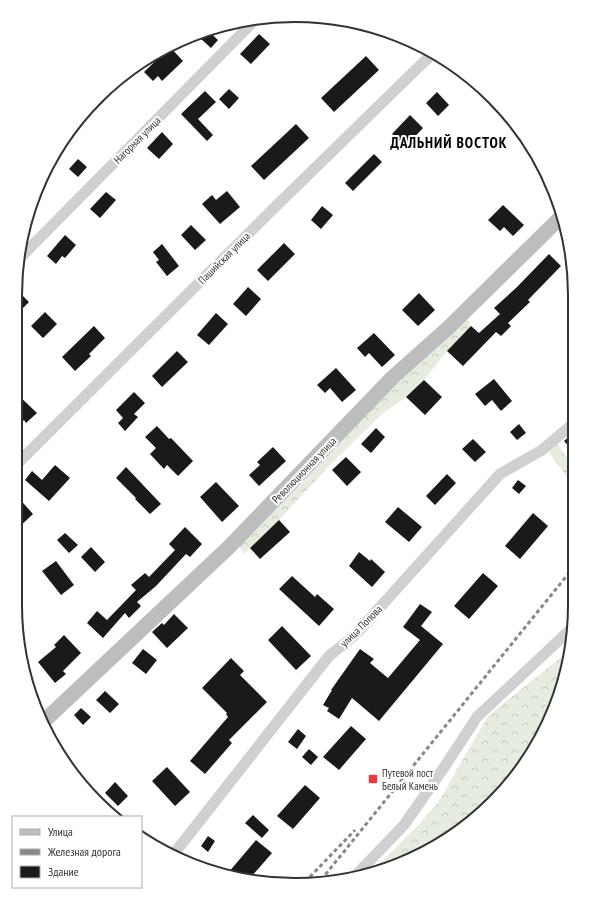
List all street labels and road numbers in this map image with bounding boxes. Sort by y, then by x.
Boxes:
street label: Нагорная улица [110,113,164,167]
street label: Пашийская улица [195,229,253,287]
street label: Революционная улица [269,434,339,506]
street label: улица Попова [337,602,385,650]

